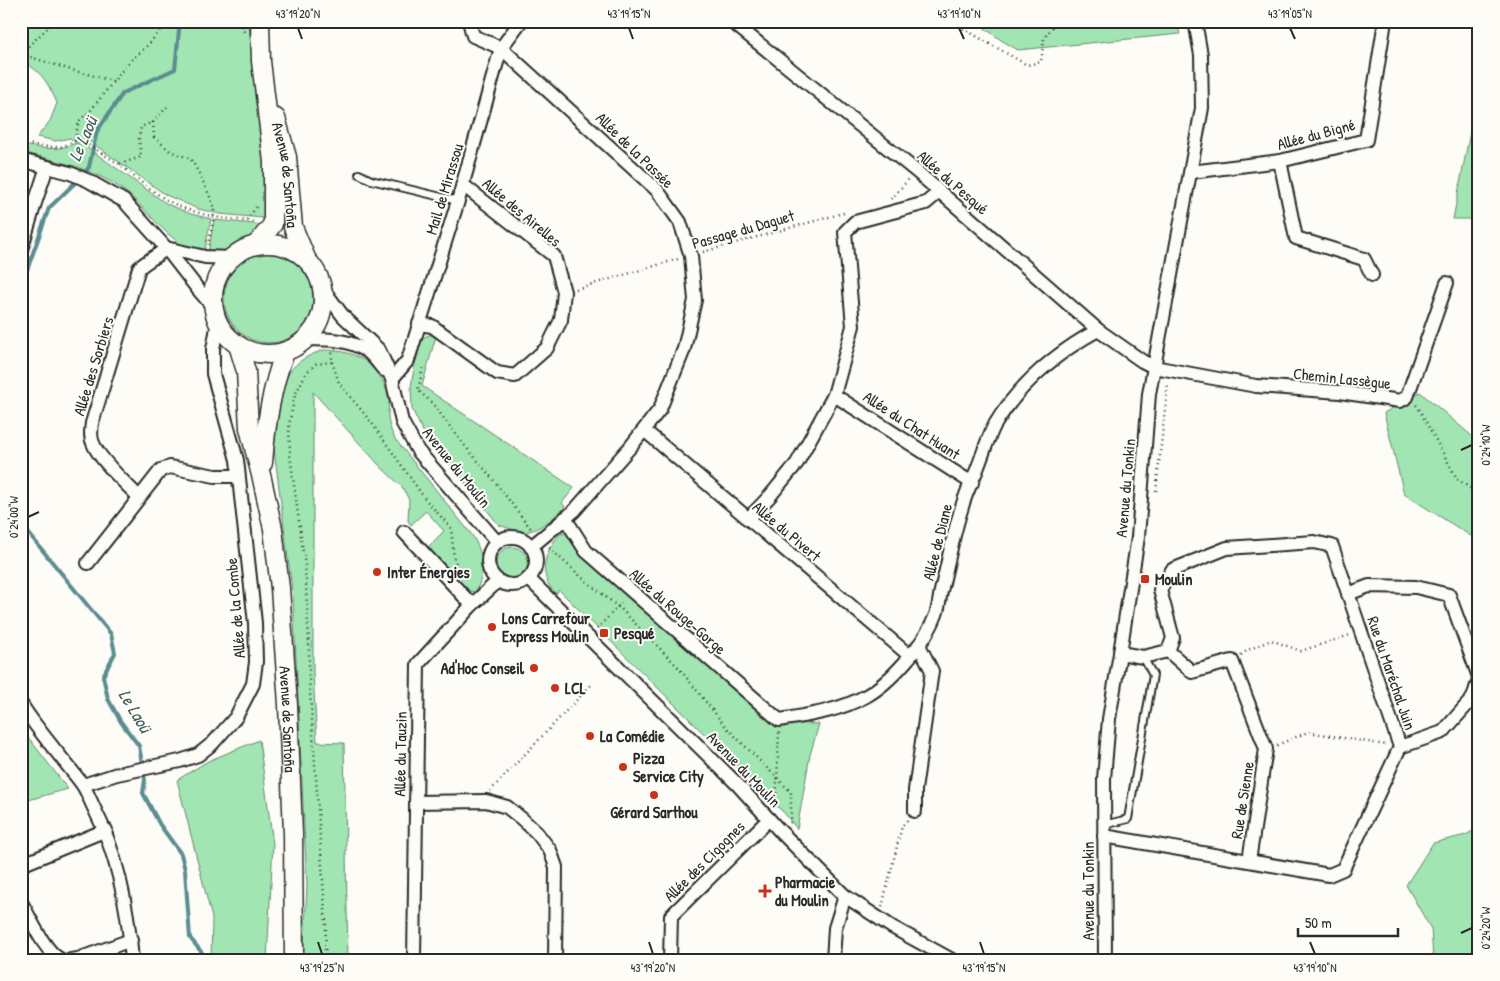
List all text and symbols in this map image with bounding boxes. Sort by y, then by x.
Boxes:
text: 43°19'20"N [276,5,320,22]
text: 43°19'15"N [608,5,650,22]
text: 43°19'10"N [937,5,981,22]
text: 43°19'05"N [1268,5,1312,22]
street label: Allée de la Passée [591,107,679,193]
water label: Le Laoü [62,111,104,165]
street label: Allée du Bigné [1275,113,1358,155]
street label: Avenue de Santoña [267,119,304,229]
street label: Mail de Mirassou [420,140,468,237]
street label: Allée du Pesqué [913,145,994,220]
street label: Allée des Airelles [478,172,566,252]
street label: Passage du Daguet [689,204,797,254]
street label: Allée des Sorbiers [68,314,118,418]
street label: Chemin Lassègue [1292,362,1393,394]
street label: Allée du Chat Huant [859,385,965,465]
street label: Avenue du Moulin [418,422,496,512]
text: 0°24'10"W [1477,424,1494,466]
street label: Avenue du Tonkin [1110,438,1140,538]
text: 0°24'00"W [5,495,22,538]
street label: Allée du Pivert [748,496,826,566]
street label: Allée de Diane [917,501,957,583]
street label: Allée de la Combe [220,556,250,659]
place label: Inter Énergies [387,561,471,584]
street label: Allée du Rouge-Gorge [625,563,731,659]
marker: Inter Énergies [371,566,383,578]
place label: Moulin [1155,568,1192,590]
marker: Moulin [1139,573,1151,585]
place label: Lons Carrefour Express Moulin [502,607,591,648]
street label: Rue du Maréchal Juin [1362,613,1422,733]
marker: Lons Carrefour Express Moulin [486,621,498,633]
place label: Pesqué [614,622,655,645]
marker: Pesqué [598,627,610,639]
place label: Ad'Hoc Conseil [441,657,525,679]
marker: Ad'Hoc Conseil [528,662,540,674]
street label: Avenue de Santoña [274,665,302,773]
place label: LCL [565,677,586,699]
marker: LCL [549,682,561,694]
water label: Le Laoü [113,684,159,739]
street label: Allée du Tauzin [388,711,412,797]
place label: La Comédie [600,725,665,747]
street label: Avenue du Moulin [702,726,786,812]
marker: La Comédie [584,730,596,742]
place label: Pizza Service City [633,747,704,788]
street label: Rue de Sienne [1225,759,1259,840]
marker: Pizza Service City [617,761,629,773]
marker: Gérard Sarthou [648,789,660,801]
place label: Gérard Sarthou [610,801,698,823]
street label: Allée des Cigognes [659,816,749,906]
street label: Avenue du Tonkin [1077,841,1099,941]
place label: Pharmacie du Moulin [775,871,836,911]
marker: Pharmacie du Moulin [759,885,771,897]
scale bar [1298,906,1398,938]
text: 0°24'20"W [1477,906,1494,949]
text: 50 m [1305,912,1332,933]
text: 43°19'25"N [300,959,344,976]
text: 43°19'20"N [631,959,675,976]
text: 43°19'15"N [963,959,1005,976]
text: 43°19'10"N [1293,959,1337,976]

